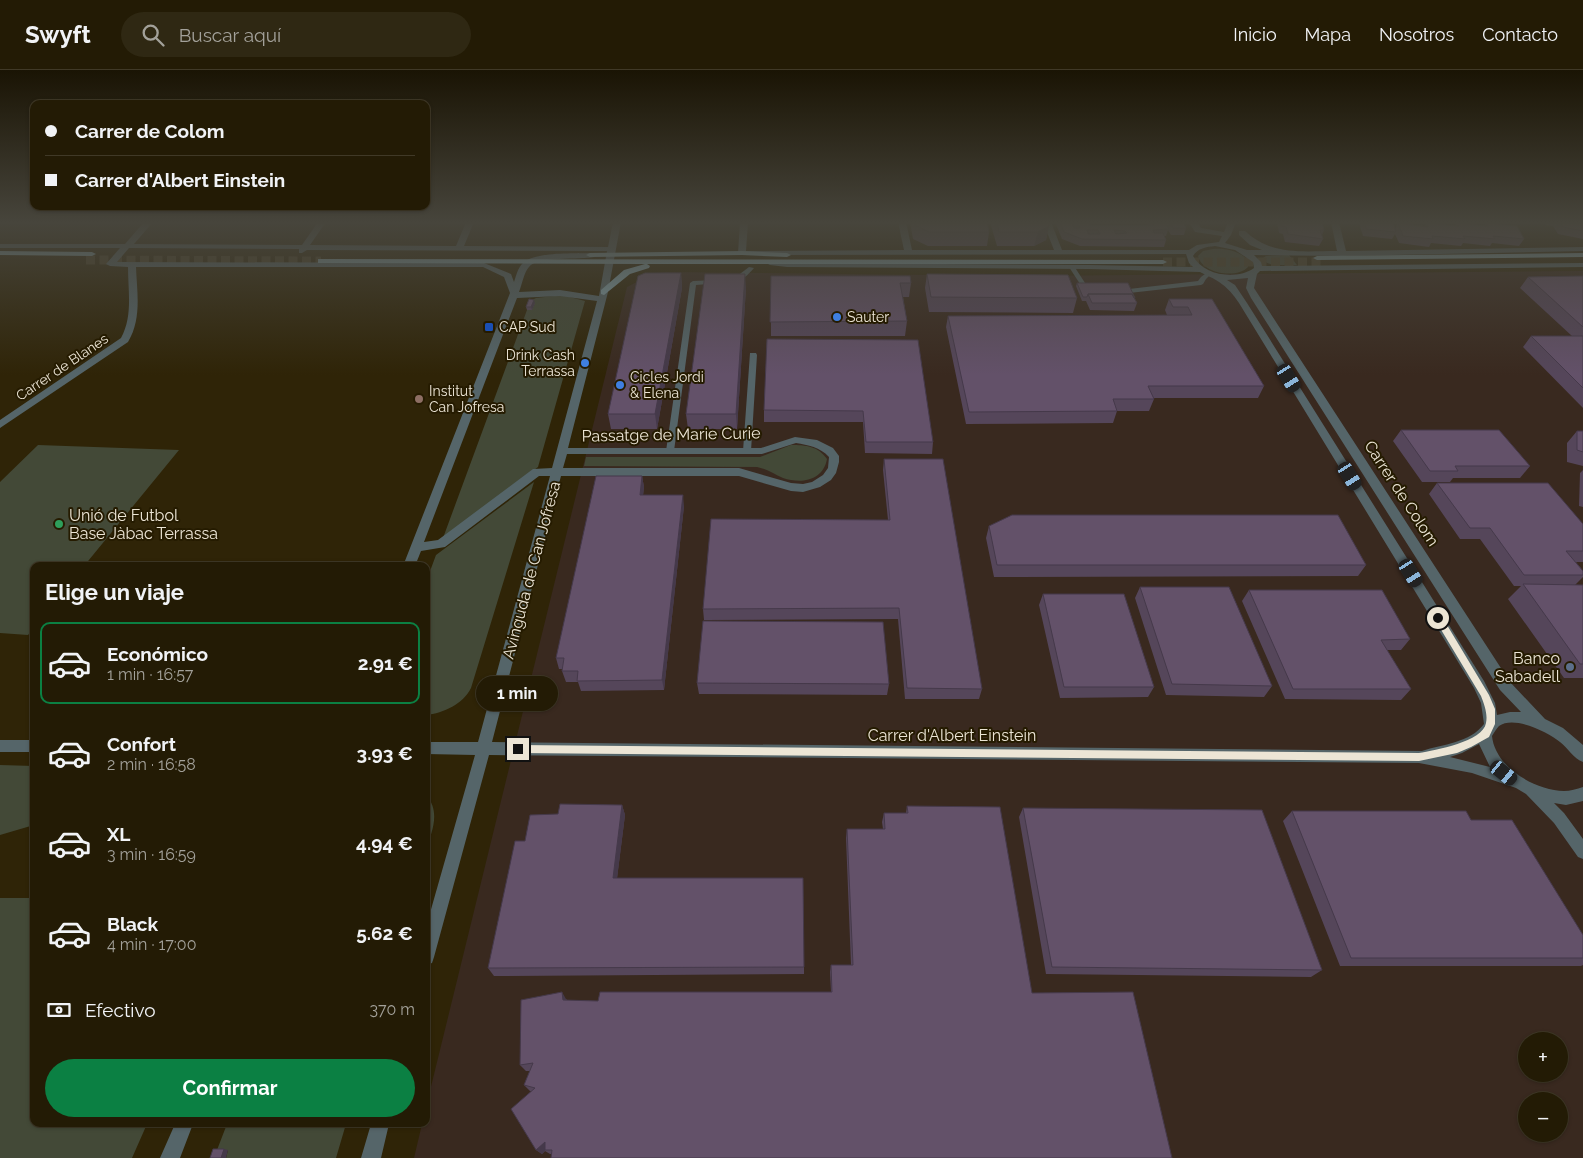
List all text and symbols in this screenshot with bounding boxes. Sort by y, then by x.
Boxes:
search box [121,12,471,57]
text: Swyft [25,20,91,49]
icon: search [139,21,167,49]
text: Buscar aquí [179,24,281,46]
text: Inicio [1233,24,1277,45]
text: Mapa [1305,24,1351,45]
text: Nosotros [1379,24,1454,45]
text: Contacto [1482,24,1558,45]
text: Carrer de Colom [75,120,224,142]
text: Carrer d'Albert Einstein [75,169,285,191]
place label: Sauter [847,309,889,325]
marker: Sauter [831,311,843,323]
place label: CAP Sud [499,319,555,335]
marker: CAP Sud [483,321,495,333]
street label: Carrer de Blanes [13,330,111,404]
place label: Drink Cash Terrassa [506,347,575,379]
marker: Drink Cash Terrassa [579,357,591,369]
car [1274,361,1303,395]
place label: Cicles Jordi & Elena [630,369,704,401]
marker: Cicles Jordi & Elena [614,379,626,391]
place label: Institut Can Jofresa [429,383,504,415]
marker: Institut Can Jofresa [413,393,425,405]
street label: Passatge de Marie Curie [581,423,761,446]
street label: Carrer de Colom [1360,437,1443,550]
car [1335,459,1364,493]
street label: Avinguda de Can Jofresa [499,479,564,661]
place label: Unió de Futbol Base Jàbac Terrassa [69,506,218,543]
marker: Unió de Futbol Base Jàbac Terrassa [53,518,65,530]
car [1396,556,1425,590]
text: Elige un viaje [45,579,184,605]
route start [1427,607,1449,629]
icon: car [47,641,92,686]
text: Económico [107,643,208,665]
place label: Banco Sabadell [1495,649,1561,686]
text: 2.91 € [358,652,413,674]
marker: Banco Sabadell [1564,661,1576,673]
text: 1 min · 16:57 [107,665,193,684]
callout: 1 min [477,676,559,712]
text: 1 min [497,684,537,703]
street label: Carrer d'Albert Einstein [868,726,1036,745]
icon: car [47,731,92,776]
text: Confort [107,733,176,755]
route end [507,738,529,760]
text: 3.93 € [357,742,413,764]
text: 2 min · 16:58 [107,755,196,774]
car [1487,758,1520,788]
icon: car [47,821,92,866]
text: XL [107,823,130,845]
text: 4.94 € [356,832,413,854]
text: 3 min · 16:59 [107,845,196,864]
icon: car [47,911,92,956]
text: Black [107,913,158,935]
text: 5.62 € [356,922,413,944]
text: 4 min · 17:00 [107,935,196,954]
icon: cash [45,996,73,1024]
text: Efectivo [85,999,156,1021]
text: 370 m [369,1000,415,1019]
map controls [1518,1032,1568,1142]
button: + [1518,1032,1568,1082]
button: Confirmar [45,1059,415,1117]
button: − [1518,1092,1568,1142]

